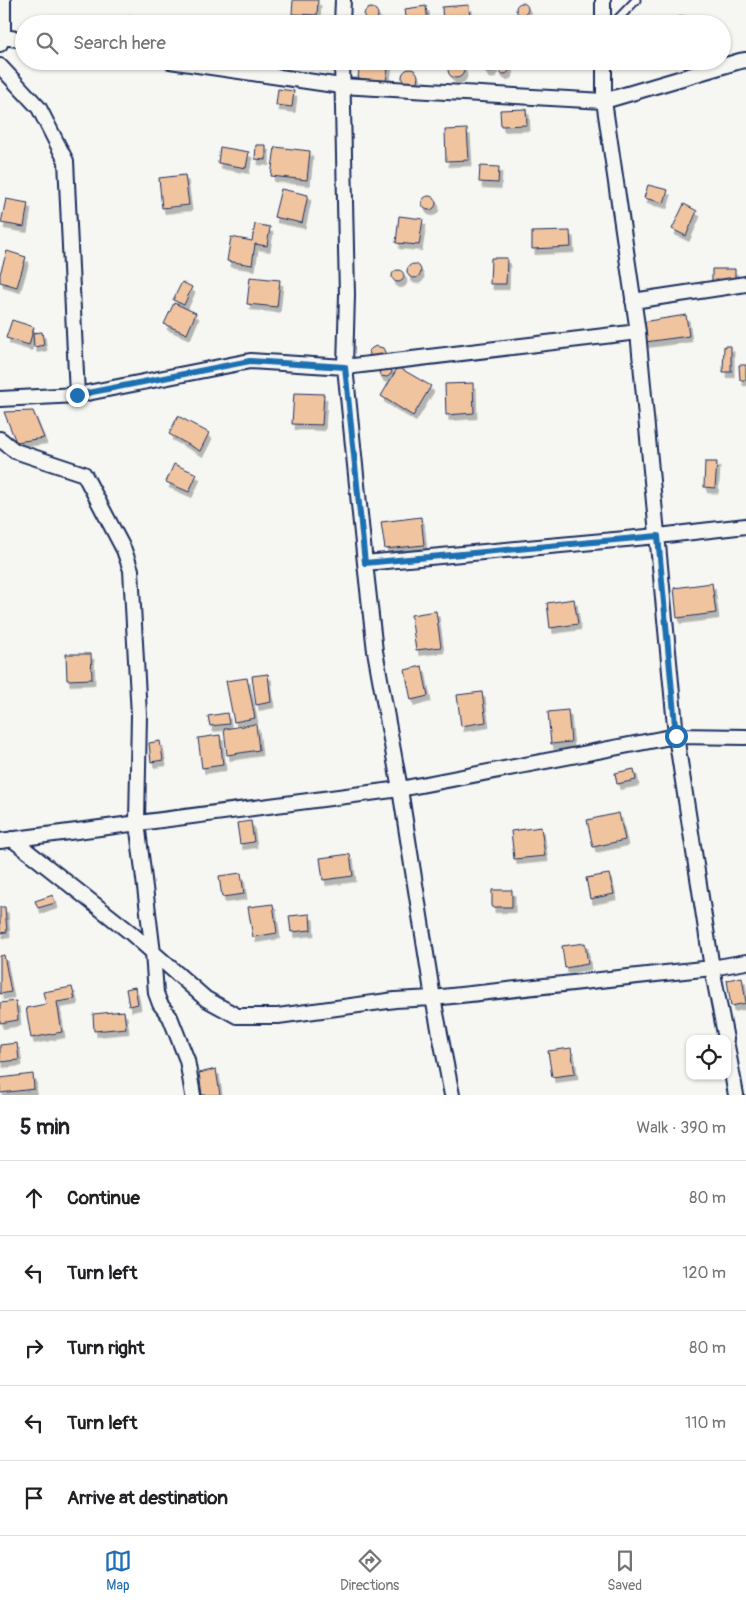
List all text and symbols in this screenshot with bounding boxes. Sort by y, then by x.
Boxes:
search box [15,15,731,70]
icon: search [33,29,61,57]
text: Search here [73,31,166,55]
route end [66,384,89,407]
route start [665,725,688,748]
map controls [686,1035,731,1080]
button: locate [686,1035,731,1080]
text: 5 min [20,1114,70,1141]
text: Walk · 390 m [637,1118,726,1138]
icon: ahead [20,1184,48,1212]
text: Continue [67,1186,140,1210]
text: 80 m [689,1188,726,1208]
icon: left [20,1259,48,1287]
text: Turn left [67,1261,137,1285]
text: 120 m [682,1263,726,1283]
icon: right [20,1334,48,1362]
text: Turn right [67,1336,145,1360]
text: 80 m [689,1338,726,1358]
icon: left [20,1409,48,1437]
text: Turn left [67,1411,137,1435]
text: 110 m [685,1413,726,1433]
icon: arrive [20,1484,48,1512]
text: Arrive at destination [67,1486,228,1510]
tab: Map [104,1547,132,1594]
tab: Directions [340,1547,399,1594]
tab: Saved [607,1547,642,1594]

